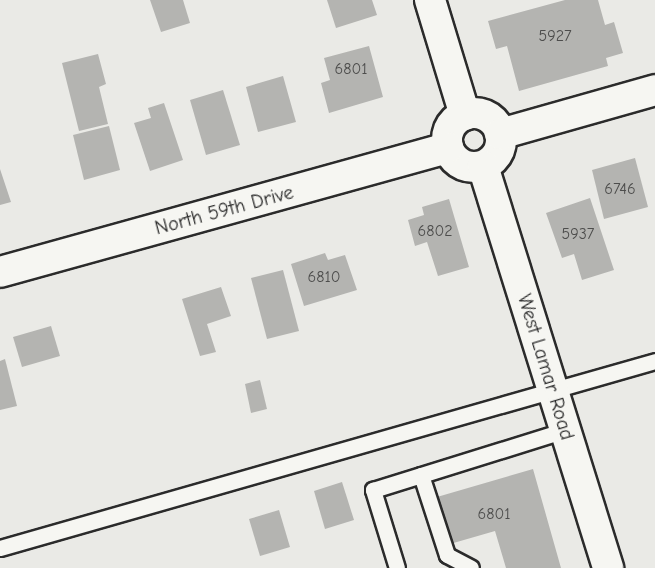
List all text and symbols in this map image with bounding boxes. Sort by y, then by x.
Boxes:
house number: 5927 [538,26,572,46]
house number: 6801 [335,59,367,79]
house number: 6746 [604,179,636,199]
street label: North 59th Drive [152,180,296,240]
house number: 6802 [417,221,453,241]
house number: 5937 [562,224,594,244]
house number: 6810 [308,267,340,287]
street label: West Lamar Road [512,291,580,443]
house number: 6801 [478,504,510,524]

